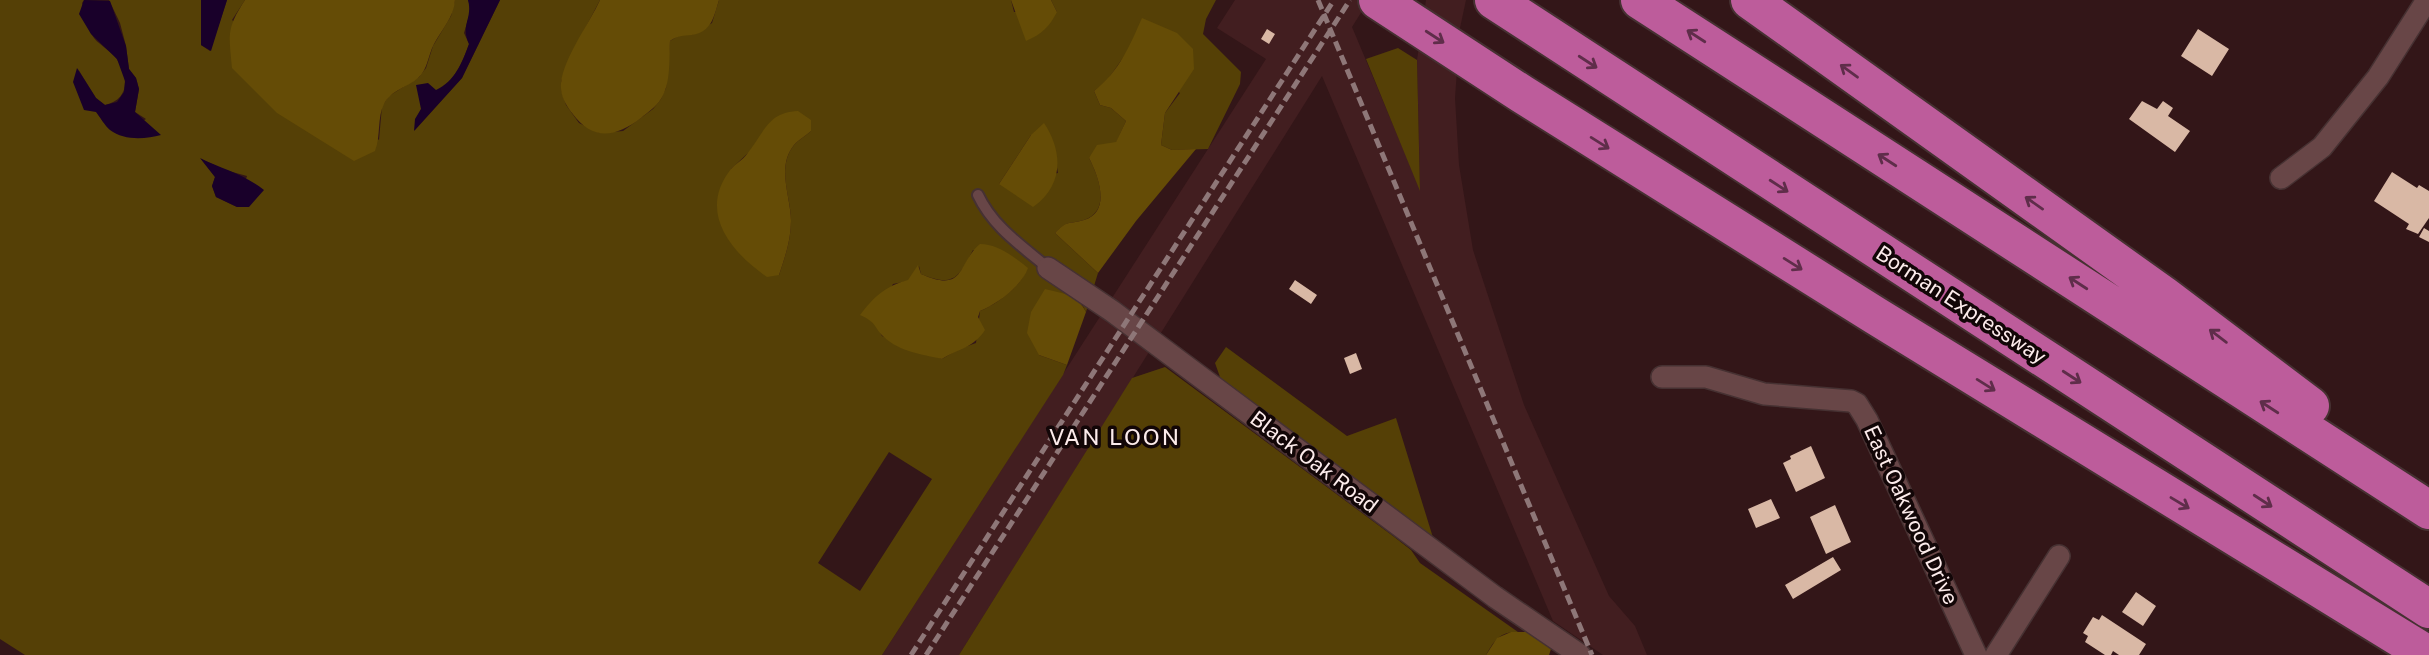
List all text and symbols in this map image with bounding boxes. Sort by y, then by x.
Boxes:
one-way arrow [1686,29,1706,43]
one-way arrow [1425,30,1444,45]
one-way arrow [1578,54,1597,69]
one-way arrow [1840,64,1859,78]
one-way arrow [1590,137,1610,151]
one-way arrow [1877,152,1897,166]
one-way arrow [1768,179,1788,193]
one-way arrow [2025,196,2044,210]
street label: Borman Expressway [1871,240,2051,369]
one-way arrow [1782,258,1802,272]
one-way arrow [2068,276,2088,290]
one-way arrow [2209,329,2228,344]
one-way arrow [2062,369,2081,384]
one-way arrow [1975,378,1995,392]
one-way arrow [2259,399,2279,413]
street label: Black Oak Road [1245,405,1383,518]
street label: East Oakwood Drive [1859,421,1964,608]
district label: VAN LOON [1049,423,1181,450]
one-way arrow [2252,494,2272,508]
one-way arrow [2170,496,2190,510]

